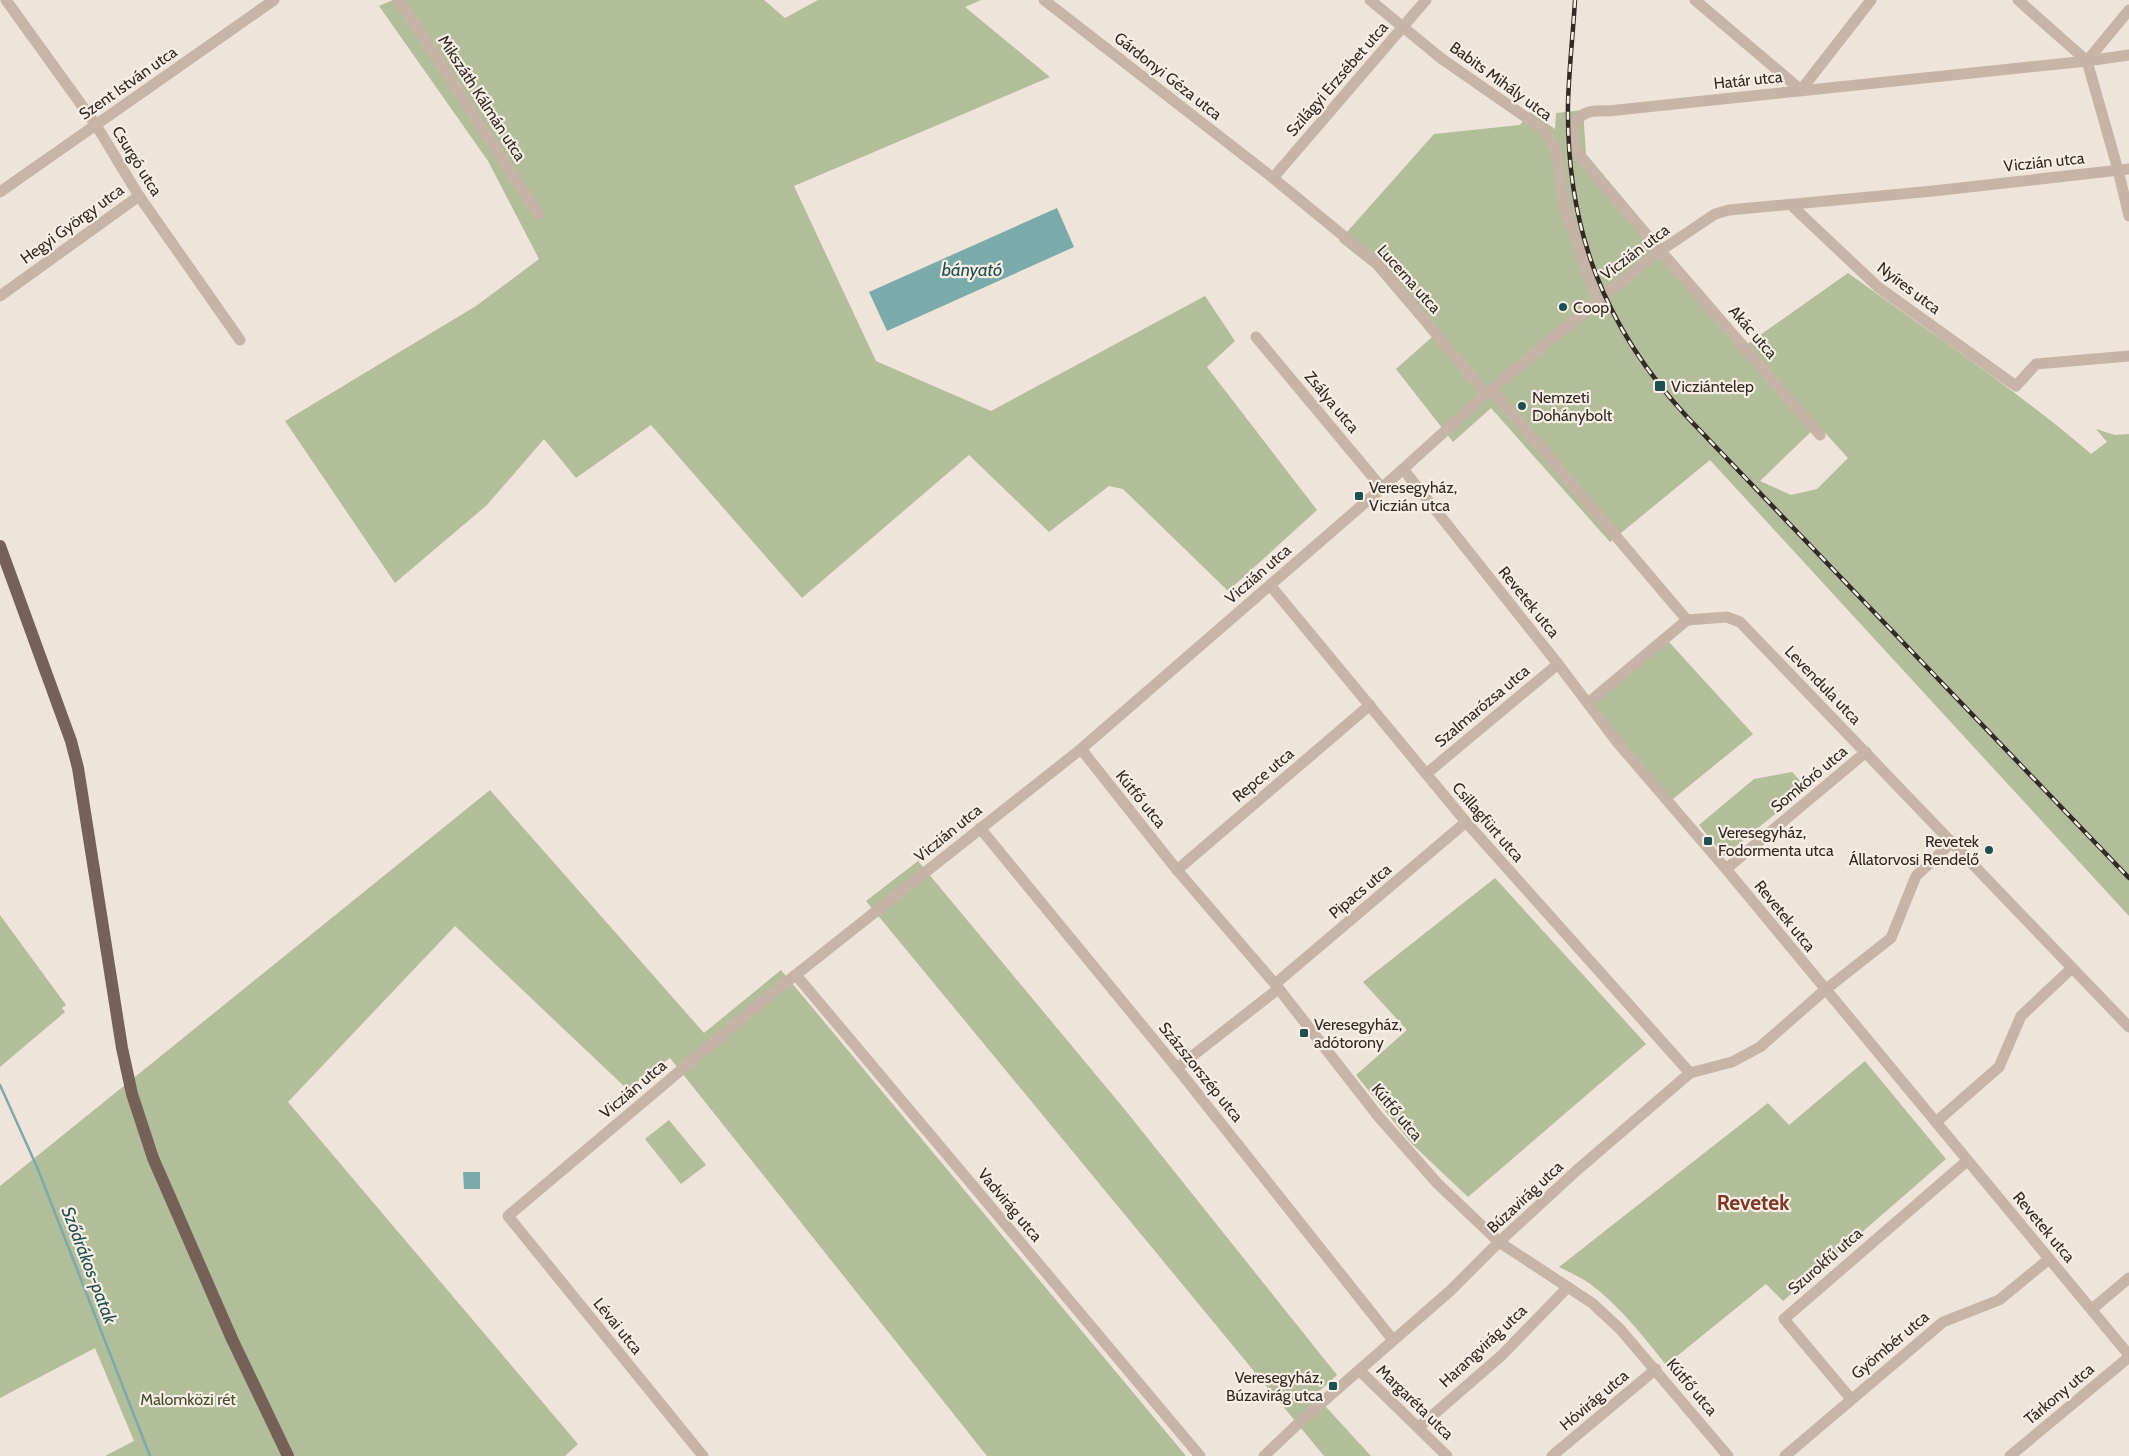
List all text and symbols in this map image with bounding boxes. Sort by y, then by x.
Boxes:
street label: Szilágyi Erzsébet utca [1282,18,1392,140]
street label: Gárdonyi Géza utca [1110,28,1226,124]
street label: Mikszáth Kálmán utca [434,32,530,165]
street label: Babits Mihály utca [1446,38,1556,125]
street label: Szent István utca [75,42,181,124]
street label: Határ utca [1713,67,1784,93]
street label: Csurgó utca [108,123,166,200]
street label: Viczián utca [2003,148,2086,176]
street label: Hegyi György utca [17,180,128,268]
street label: Viczián utca [1597,220,1673,284]
street label: Lucerna utca [1373,241,1445,317]
street label: Nyíres utca [1874,258,1945,318]
water label: bányató [942,259,1002,281]
place label: Coop [1573,298,1609,317]
marker: Coop [1557,301,1569,313]
street label: Akác utca [1725,302,1781,363]
street label: Zsálya utca [1301,367,1363,437]
place label: Vicziántelep [1671,377,1754,396]
marker: Vicziántelep [1653,379,1667,393]
place label: Nemzeti Dohánybolt [1532,388,1613,425]
marker: Nemzeti Dohánybolt [1516,400,1528,412]
place label: Veresegyház, Viczián utca [1369,478,1457,515]
marker: Veresegyház, Viczián utca [1353,490,1365,502]
street label: Viczián utca [1221,540,1295,608]
street label: Revetek utca [1494,562,1564,642]
street label: Levendula utca [1781,642,1865,728]
street label: Szalmarózsa utca [1431,661,1533,751]
street label: Somkóró utca [1767,741,1851,816]
street label: Repce utca [1229,744,1298,806]
street label: Kútfő utca [1112,766,1170,832]
street label: Csillagfürt utca [1448,778,1528,866]
street label: Viczián utca [911,800,986,866]
place label: Veresegyház, Fodormenta utca [1718,823,1834,860]
place label: Revetek Állatorvosi Rendelő [1849,832,1980,869]
marker: Veresegyház, Fodormenta utca [1702,835,1714,847]
marker: Revetek Állatorvosi Rendelő [1983,844,1995,856]
street label: Pipacs utca [1325,859,1395,922]
street label: Revetek utca [1750,876,1820,956]
place label: Veresegyház, adótorony [1314,1015,1402,1052]
street label: Százszorszép utca [1155,1018,1247,1126]
marker: Veresegyház, adótorony [1298,1027,1310,1039]
street label: Viczián utca [596,1056,670,1122]
street label: Kútfő utca [1368,1080,1427,1145]
street label: Búzavirág utca [1483,1157,1567,1237]
street label: Vadvirág utca [974,1164,1046,1246]
street label: Revetek utca [2009,1188,2079,1266]
district label: Revetek [1717,1190,1790,1215]
water label: Sződrákos-patak [57,1203,122,1328]
street label: Szurokfű utca [1784,1224,1866,1298]
street label: Lévai utca [590,1294,647,1358]
street label: Harangvirág utca [1435,1300,1531,1391]
street label: Gyömbér utca [1847,1307,1933,1383]
street label: Kútfő utca [1663,1355,1722,1420]
street label: Tárkony utca [2020,1359,2098,1429]
street label: Margaréta utca [1373,1361,1458,1444]
street label: Hóvirág utca [1556,1366,1632,1434]
place label: Veresegyház, Búzavirág utca [1226,1368,1323,1405]
marker: Veresegyház, Búzavirág utca [1327,1380,1339,1392]
park label: Malomközi rét [140,1390,236,1409]

